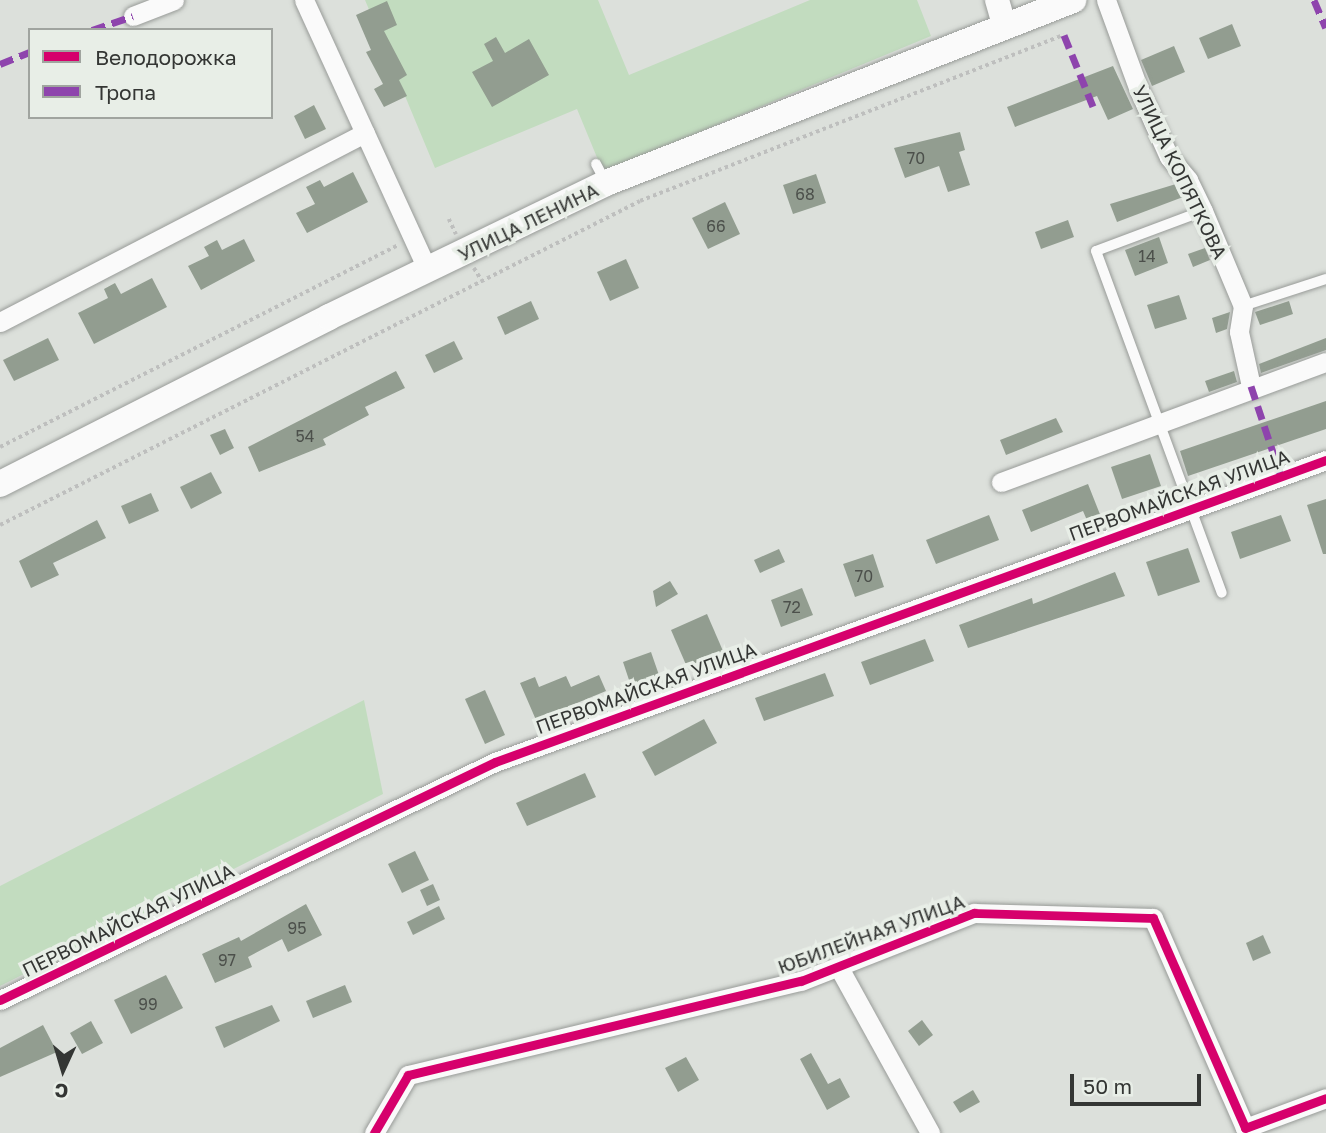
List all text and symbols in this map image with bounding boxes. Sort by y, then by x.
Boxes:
legend [28,28,273,119]
text: Велодорожка [95,44,237,70]
text: Тропа [95,79,156,105]
street label: УЛИЦА КОПЯТКОВА [1128,81,1232,263]
house number: 70 [907,148,925,168]
street label: УЛИЦА ЛЕНИНА [454,178,602,266]
house number: 68 [795,184,815,204]
house number: 66 [706,216,726,236]
house number: 14 [1138,246,1156,266]
house number: 54 [295,426,315,446]
street label: ПЕРВОМАЙСКАЯ УЛИЦА [1066,444,1292,546]
house number: 70 [855,566,873,586]
house number: 72 [783,597,801,617]
street label: ПЕРВОМАЙСКАЯ УЛИЦА [533,637,759,739]
street label: ПЕРВОМАЙСКАЯ УЛИЦА [18,859,238,981]
street label: ЮБИЛЕЙНАЯ УЛИЦА [774,890,968,978]
house number: 95 [288,918,306,938]
house number: 97 [218,950,236,970]
house number: 99 [138,994,158,1014]
north arrow [28,1035,98,1105]
scale bar [1074,1060,1205,1104]
text: 50 m [1083,1073,1132,1099]
text: С [54,1080,69,1103]

